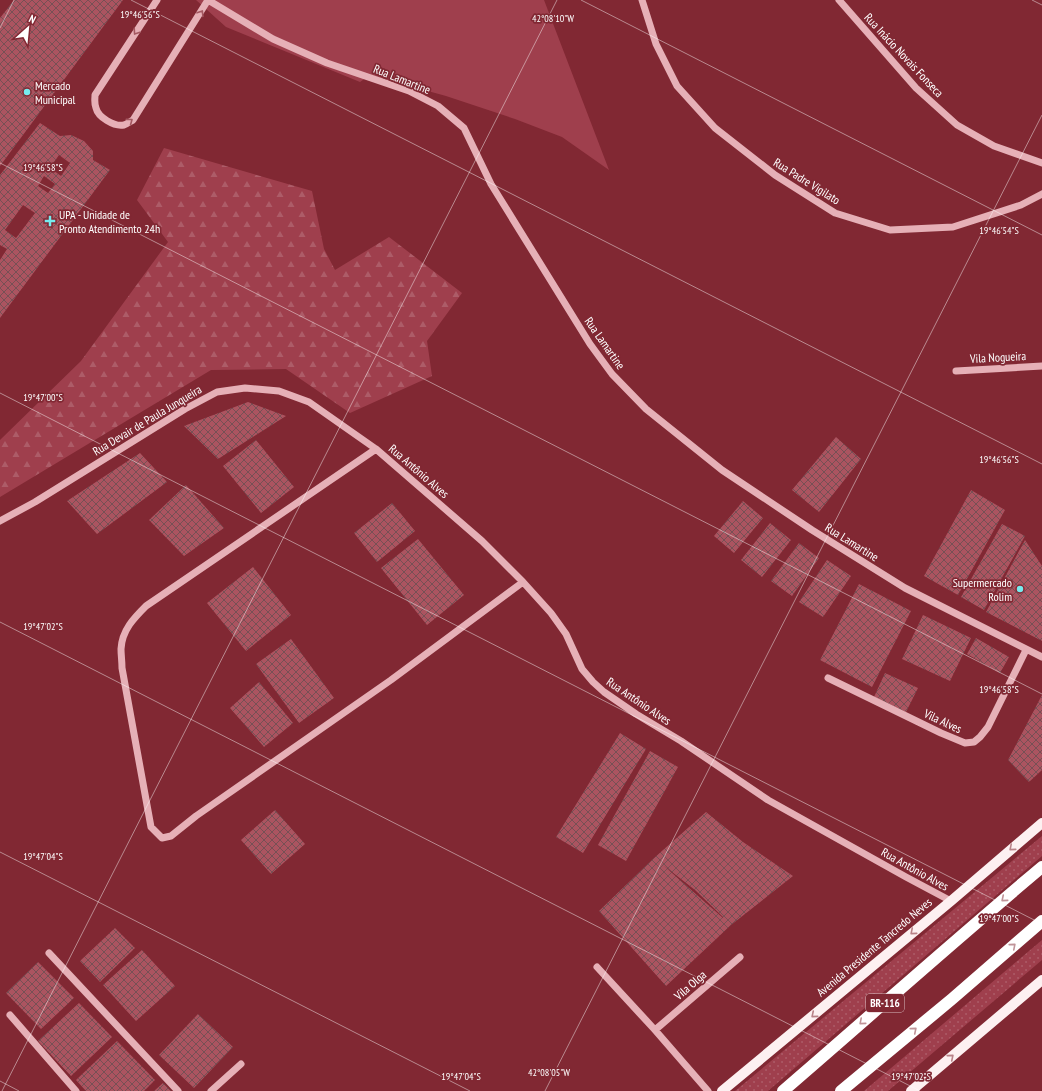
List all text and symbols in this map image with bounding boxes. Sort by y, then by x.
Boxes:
north arrow [8,8,48,48]
text: 19°46'56"S [120,8,160,21]
one-way arrow [196,10,203,17]
street label: Rua Inácio Novais Fonseca [861,10,947,100]
text: N [27,12,38,27]
text: 42°08'10"W [532,12,574,25]
one-way arrow [134,28,141,35]
street label: Rua Lamartine [371,61,433,97]
place label: Mercado Municipal [35,78,76,107]
marker: Mercado Municipal [22,87,32,97]
one-way arrow [125,119,132,126]
street label: Rua Padre Vigilato [771,155,843,207]
text: 19°46'58"S [23,161,63,174]
place label: UPA - Unidade de Pronto Atendimento 24h [59,207,160,236]
marker: UPA - Unidade de Pronto Atendimento 24h [44,215,56,227]
text: 19°46'54"S [979,224,1019,237]
street label: Rua Lamartine [582,314,628,372]
street label: Vila Nogueira [969,348,1027,366]
street label: Rua Devair de Paula Junqueira [90,381,204,459]
text: 19°47'00"S [23,391,63,404]
street label: Rua Antônio Alves [386,441,452,501]
text: 19°46'56"S [979,453,1019,466]
street label: Rua Lamartine [822,520,882,564]
place label: Supermercado Rolim [953,575,1012,604]
marker: Supermercado Rolim [1015,584,1025,594]
text: 19°47'02"S [23,620,63,633]
street label: Rua Antônio Alves [604,674,674,728]
text: 19°46'58"S [979,683,1019,696]
street label: Vila Alves [921,705,964,736]
one-way arrow [1010,843,1017,850]
street label: Rua Antônio Alves [879,844,951,894]
text: 19°47'04"S [23,850,63,863]
street label: Avenida Presidente Tancredo Neves [813,894,935,1000]
one-way arrow [1001,895,1008,902]
text: 19°47'00"S [979,912,1019,925]
one-way arrow [911,928,918,935]
one-way arrow [1008,944,1015,951]
street label: Vila Olga [670,967,709,1004]
road number: BR-116 [866,994,904,1012]
one-way arrow [811,1011,818,1018]
one-way arrow [860,1018,867,1025]
one-way arrow [909,1028,916,1035]
one-way arrow [947,1054,954,1061]
text: 42°08'05"W [528,1066,570,1079]
text: 19°47'04"S [441,1070,481,1083]
text: 19°47'02"S [891,1070,931,1083]

